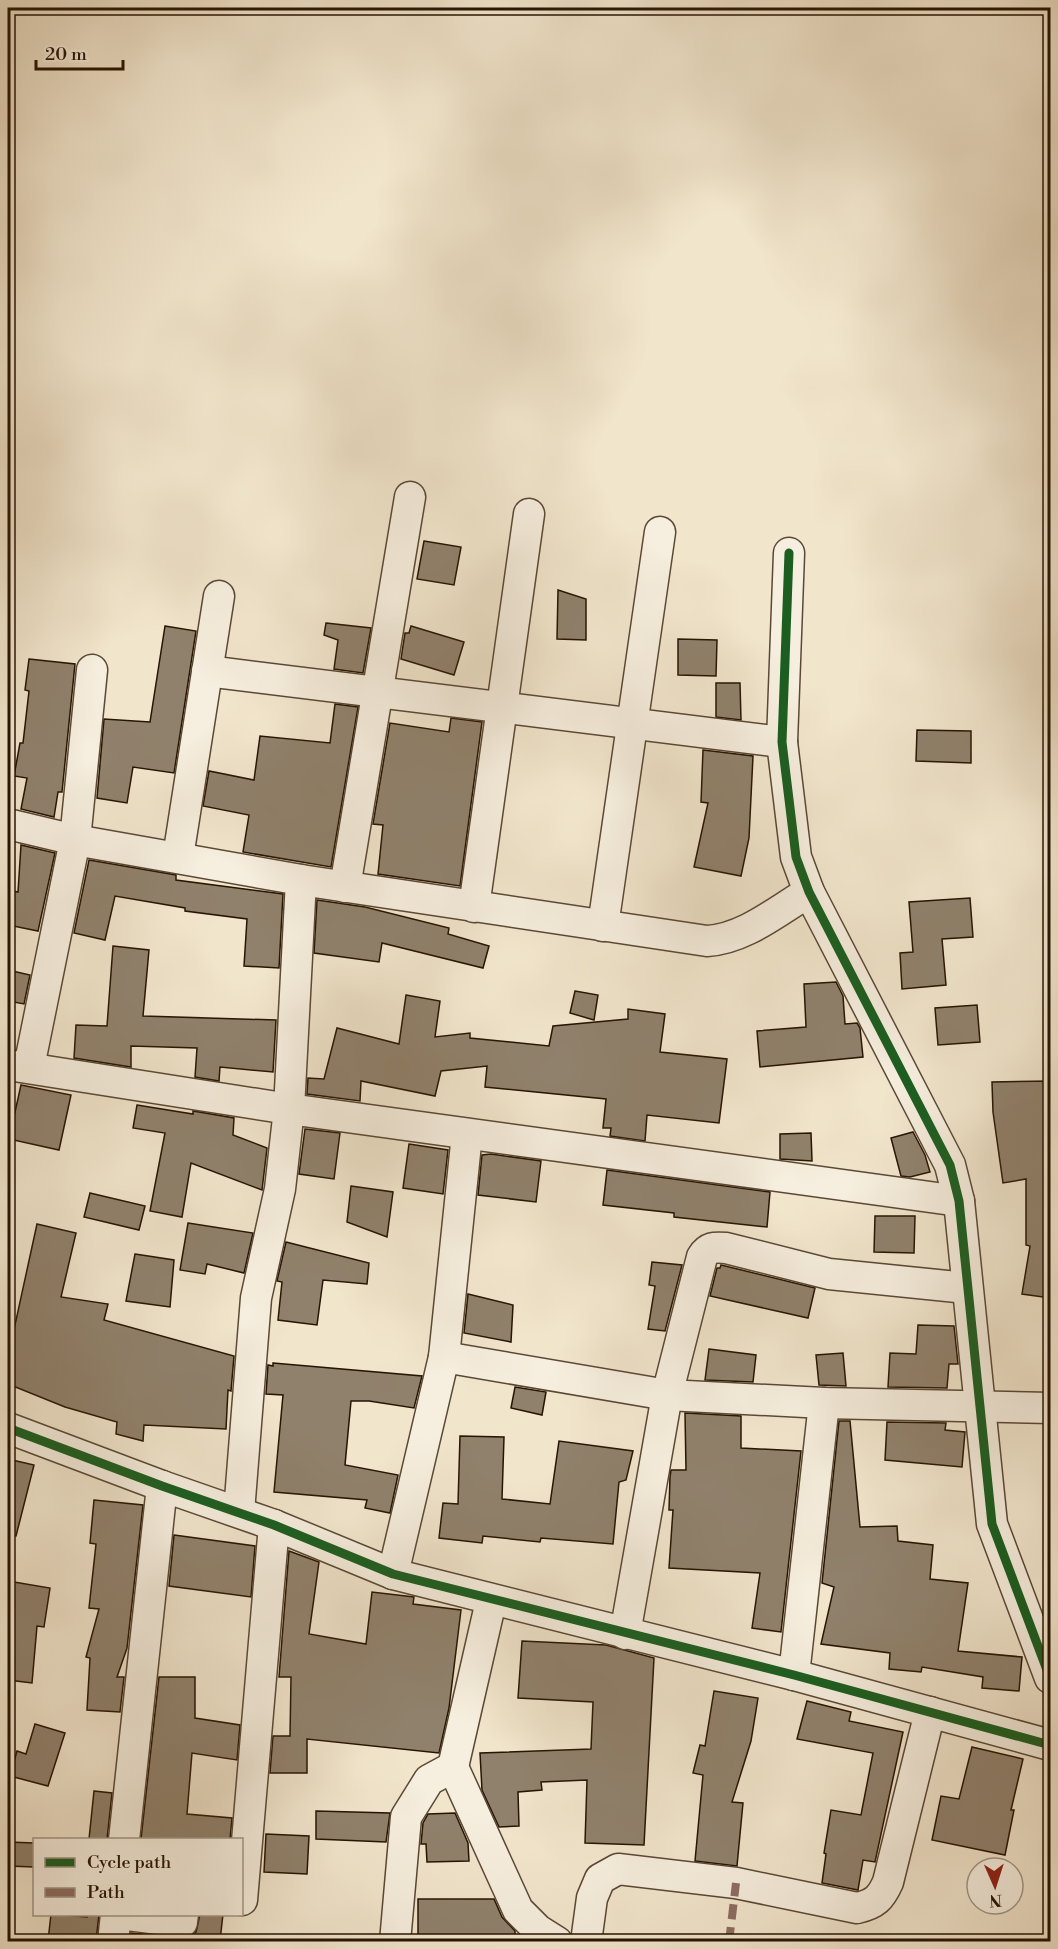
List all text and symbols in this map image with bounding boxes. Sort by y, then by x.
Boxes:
scale bar [36,33,123,71]
text: 20 m [45,43,87,66]
legend [33,1838,243,1916]
text: Cycle path [87,1851,171,1874]
north arrow [965,1856,1025,1916]
text: Path [87,1881,125,1904]
text: N [989,1890,1003,1910]

